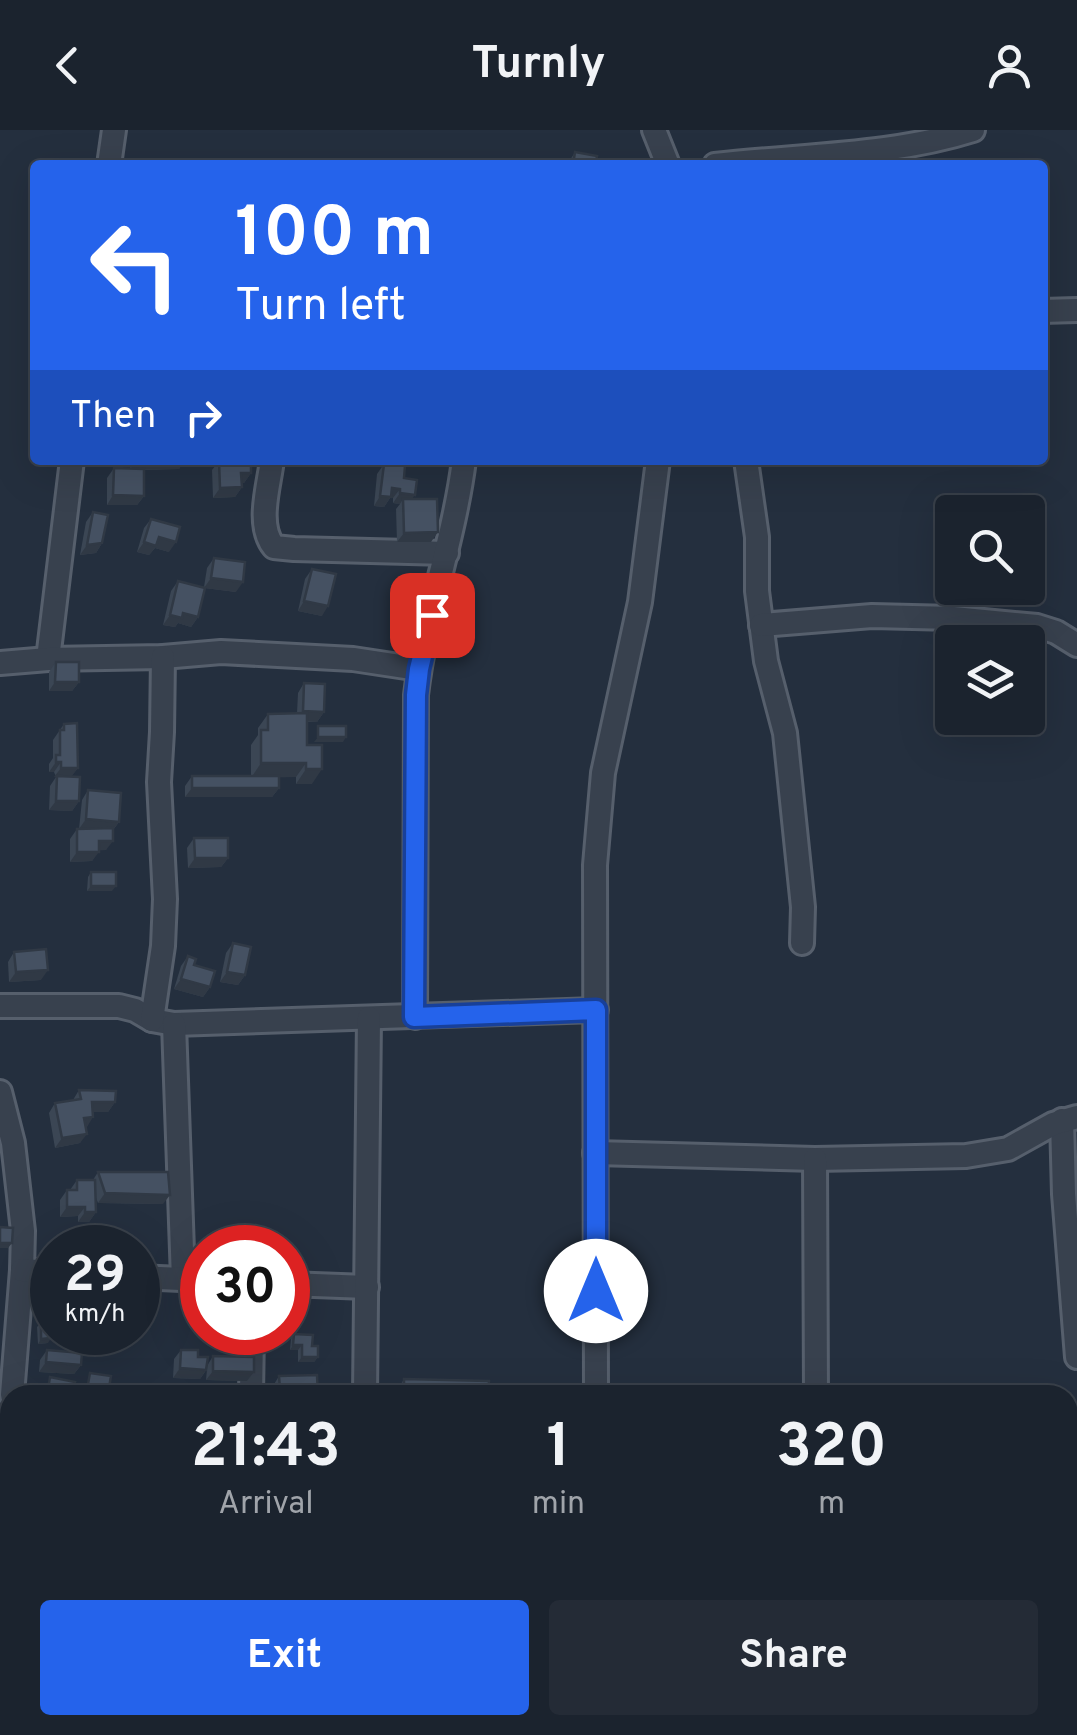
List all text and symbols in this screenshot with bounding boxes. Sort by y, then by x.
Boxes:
text: Turnly [471,37,606,94]
icon: back [40,38,95,93]
icon: person [982,38,1037,93]
text: 100 m [235,192,434,281]
icon: left [70,200,200,330]
text: Turn left [235,279,406,336]
icon: right [176,390,231,445]
text: Then [70,393,156,442]
map controls [935,495,1045,735]
button: search [935,495,1045,605]
pin [390,573,475,658]
icon: arrive [405,588,460,643]
button: layers [935,625,1045,735]
speed limit sign: 30 [180,1225,310,1355]
position arrow [544,1239,648,1343]
text: 29 [64,1246,126,1309]
text: km/h [65,1299,125,1331]
text: 21:43 [191,1412,341,1488]
text: 1 [546,1412,570,1488]
text: 320 [776,1412,887,1488]
text: Arrival [218,1485,314,1525]
text: min [532,1485,585,1525]
text: m [818,1485,845,1525]
button: Exit [40,1600,529,1715]
button: Share [549,1600,1038,1715]

